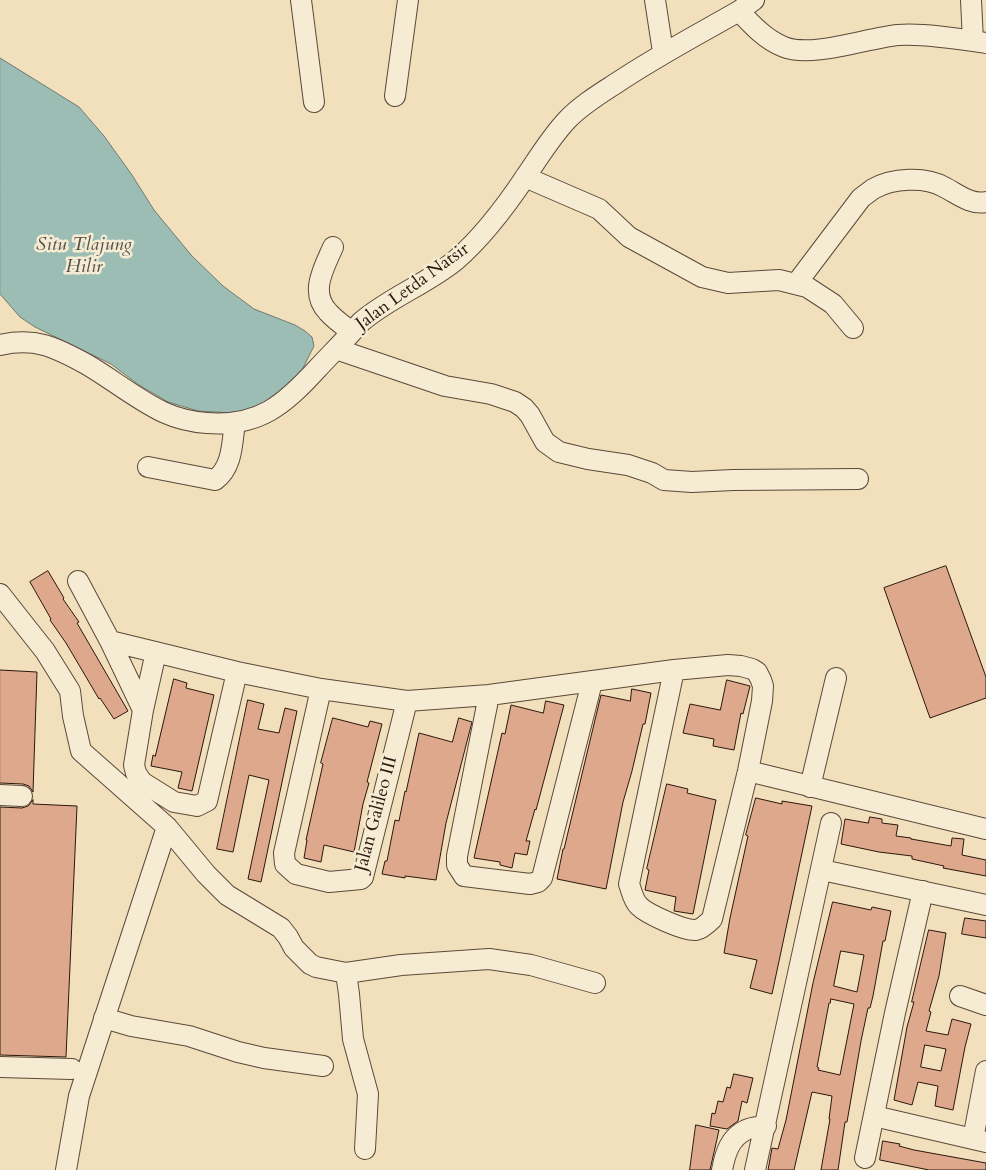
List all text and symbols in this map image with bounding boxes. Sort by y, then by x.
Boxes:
water label: Situ Tlajung Hilir [36,235,132,279]
street label: Jalan Letda Natsir [352,239,474,335]
street label: Jalan Galileo III [351,754,403,874]

